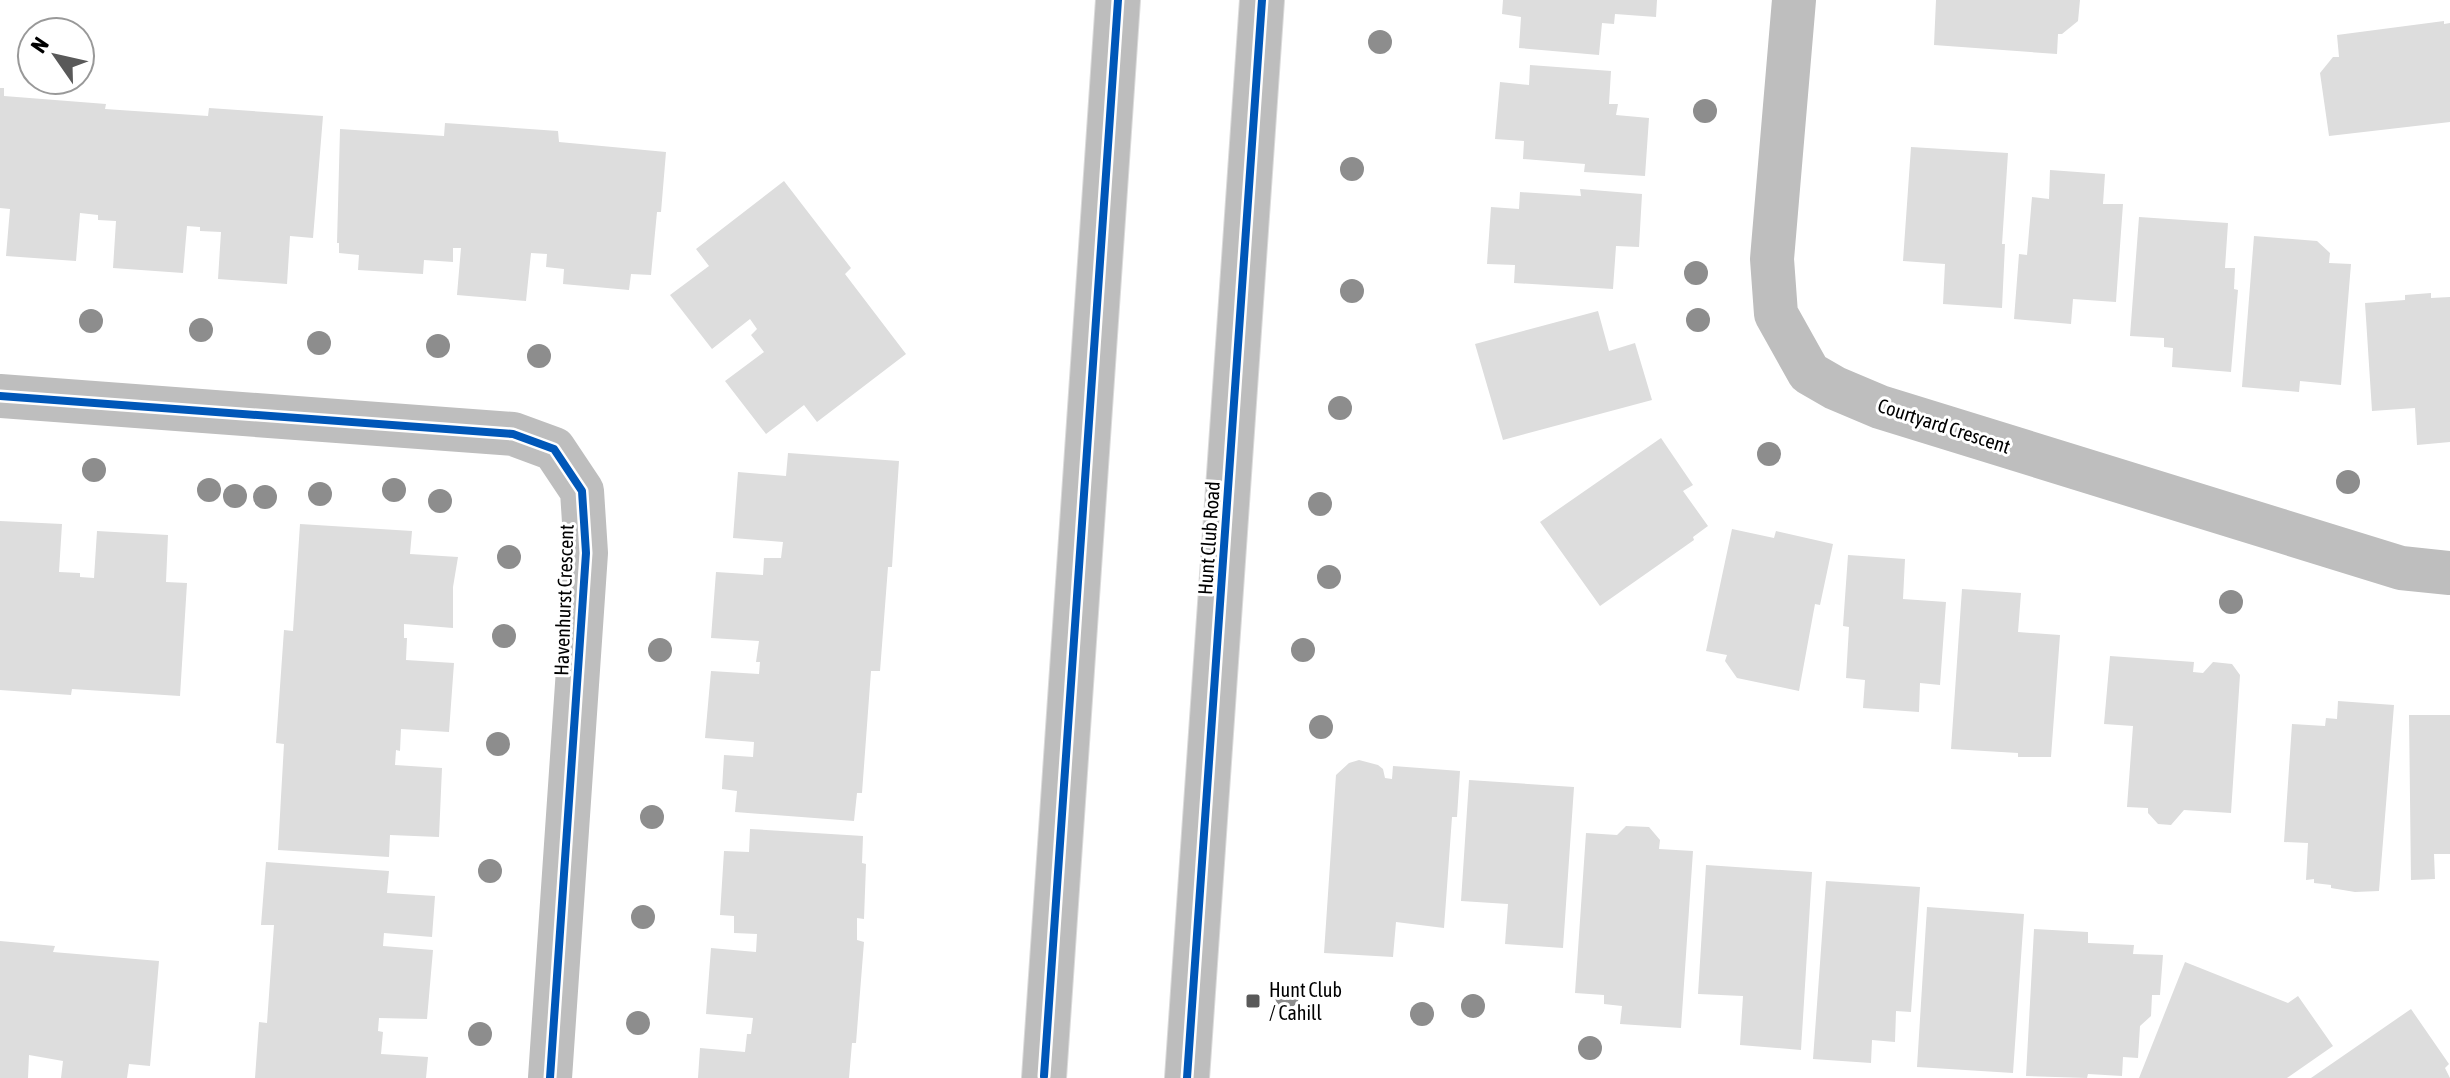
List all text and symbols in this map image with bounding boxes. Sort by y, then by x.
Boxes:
north arrow [16,16,96,96]
text: N [25,32,54,57]
street label: Courtyard Crescent [1875,393,2014,458]
street label: Hunt Club Road [1193,480,1224,596]
street label: Havenhurst Crescent [549,524,578,676]
place label: Hunt Club / Cahill [1269,978,1342,1024]
marker: Hunt Club / Cahill [1244,992,1262,1010]

